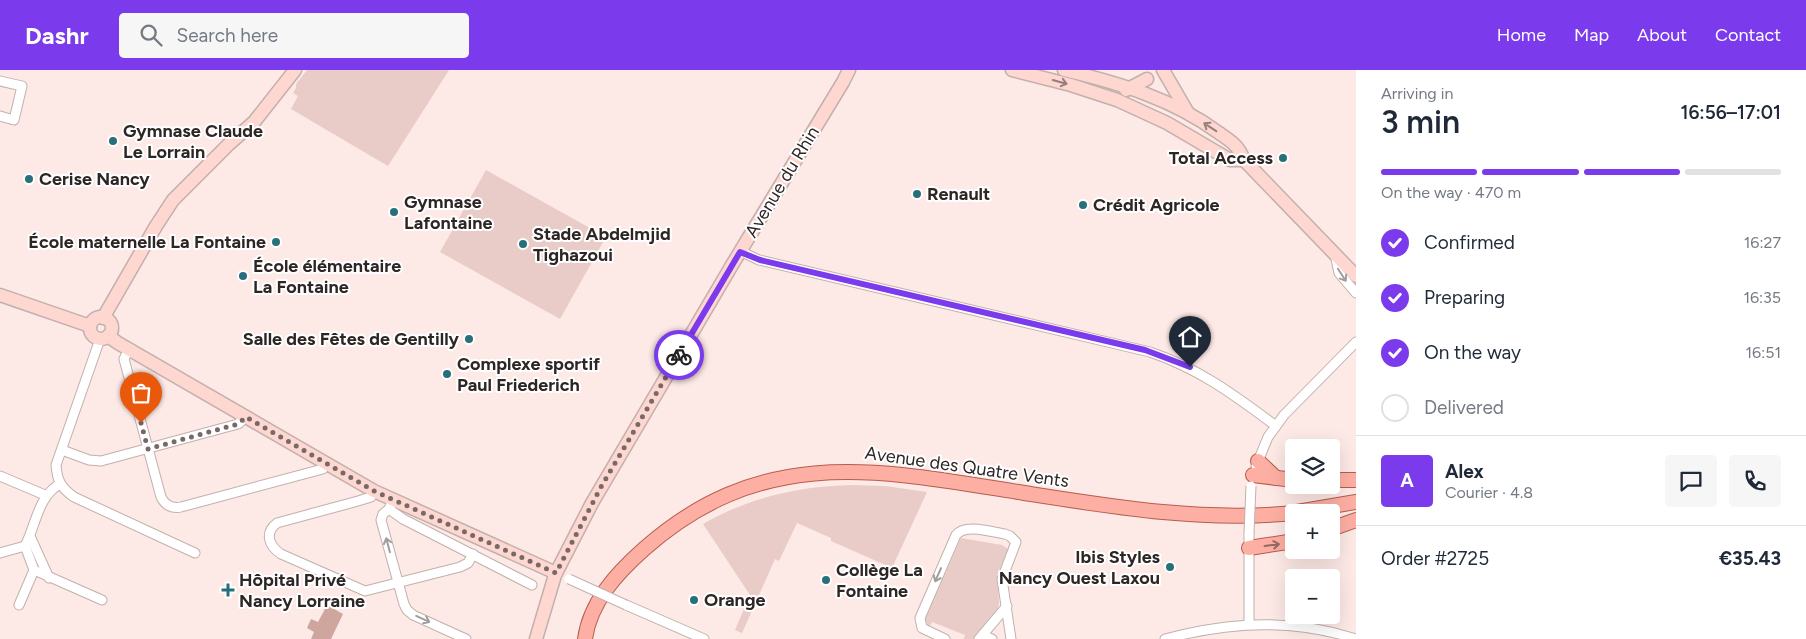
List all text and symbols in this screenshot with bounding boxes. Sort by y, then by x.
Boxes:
search box [119,13,469,58]
text: Dashr [25,21,89,50]
icon: search [137,21,165,49]
text: Search here [177,24,278,47]
text: Home [1497,24,1546,46]
text: Map [1574,24,1609,46]
text: About [1637,24,1687,46]
text: Contact [1715,24,1781,46]
one-way arrow [1051,78,1067,87]
text: Arriving in [1381,84,1453,103]
text: 16:56–17:01 [1680,101,1781,124]
text: 3 min [1381,103,1460,141]
place label: Gymnase Claude Le Lorrain [123,120,263,163]
street label: Avenue du Rhin [740,122,824,242]
one-way arrow [1204,122,1218,132]
marker: Gymnase Claude Le Lorrain [107,135,119,147]
place label: Total Access [1169,147,1274,169]
marker: Total Access [1277,152,1289,164]
place label: Cerise Nancy [39,168,150,190]
marker: Cerise Nancy [23,173,35,185]
place label: Renault [927,183,990,205]
text: On the way · 470 m [1381,183,1521,202]
marker: Renault [911,188,923,200]
place label: Gymnase Lafontaine [404,191,492,234]
place label: Crédit Agricole [1093,194,1220,216]
marker: Crédit Agricole [1077,199,1089,211]
marker: Gymnase Lafontaine [388,206,400,218]
place label: Stade Abdelmjid Tighazoui [533,223,671,266]
icon: check [1381,229,1409,257]
place label: École maternelle La Fontaine [28,231,266,253]
text: Confirmed [1424,231,1515,254]
text: 16:27 [1744,233,1781,252]
marker: École maternelle La Fontaine [270,236,282,248]
marker: Stade Abdelmjid Tighazoui [517,238,529,250]
place label: École élémentaire La Fontaine [253,255,401,298]
one-way arrow [1336,268,1347,282]
marker: École élémentaire La Fontaine [237,270,249,282]
icon: check [1381,284,1409,312]
text: Preparing [1424,286,1505,309]
text: 16:35 [1743,288,1781,307]
pin [1169,316,1211,367]
icon: home [1176,323,1204,351]
place label: Salle des Fêtes de Gentilly [243,328,460,350]
courier [654,330,704,380]
marker: Salle des Fêtes de Gentilly [463,333,475,345]
icon: check [1381,339,1409,367]
icon: bike [665,341,693,369]
text: On the way [1424,341,1521,364]
text: 16:51 [1745,343,1781,362]
place label: Complexe sportif Paul Friederich [457,353,601,396]
marker: Complexe sportif Paul Friederich [441,368,453,380]
pin [120,372,162,423]
icon: bag [127,379,155,407]
text: Delivered [1424,396,1504,419]
map controls [1285,439,1340,624]
button: layers [1285,439,1340,494]
street label: Avenue des Quatre Vents [864,442,1070,492]
button: chat [1665,455,1717,507]
button: phone [1729,455,1781,507]
text: Alex [1445,460,1484,483]
text: A [1400,469,1414,492]
text: Courier · 4.8 [1445,483,1533,502]
button: + [1285,504,1340,559]
one-way arrow [383,538,392,554]
one-way arrow [1263,540,1279,550]
place label: Ibis Styles Nancy Ouest Laxou [999,546,1161,589]
text: Order #2725 [1381,547,1489,570]
text: €35.43 [1719,547,1781,570]
place label: Collège La Fontaine [836,559,923,602]
marker: Ibis Styles Nancy Ouest Laxou [1164,561,1176,573]
one-way arrow [933,567,942,582]
place label: Hôpital Privé Nancy Lorraine [239,569,365,612]
button: − [1285,569,1340,624]
marker: Collège La Fontaine [820,574,832,586]
marker: Hôpital Privé Nancy Lorraine [221,583,235,597]
place label: Orange [704,589,766,611]
marker: Orange [688,594,700,606]
one-way arrow [416,615,431,625]

